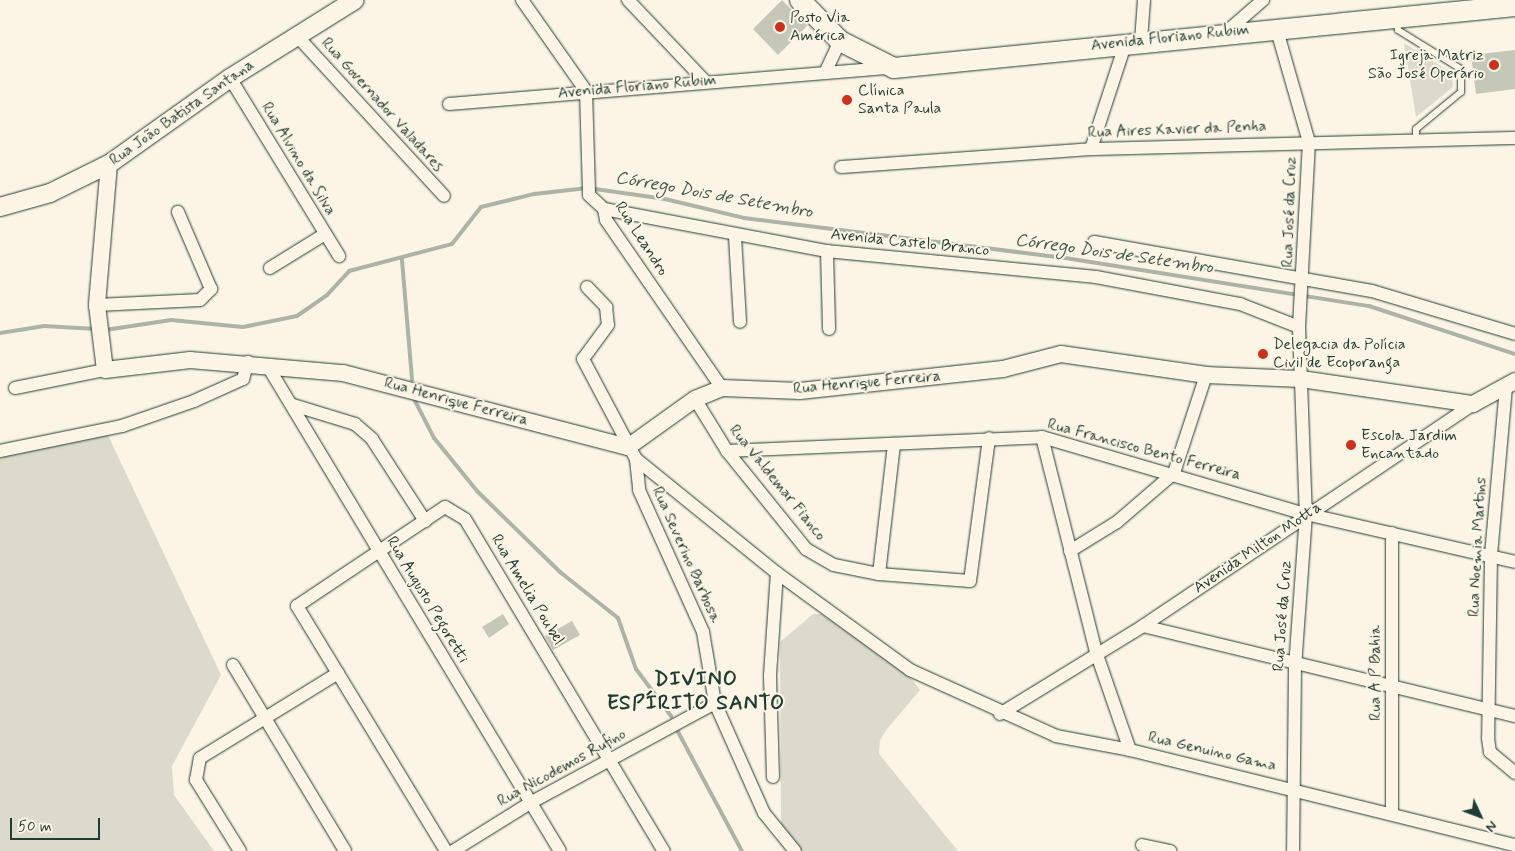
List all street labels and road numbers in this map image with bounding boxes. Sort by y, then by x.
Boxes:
street label: Avenida Floriano Rubim [1087,20,1253,56]
street label: Rua Governador Valadares [316,33,448,177]
street label: Rua João Batista Santana [106,55,258,171]
street label: Avenida Floriano Rubim [554,70,720,104]
street label: Rua Alvino da Silva [257,99,339,219]
street label: Rua Aires Xavier da Penha [1088,117,1266,143]
street label: Rua José da Cruz [1278,154,1302,270]
street label: Rua Leandro [610,198,672,280]
street label: Avenida Castelo Branco [829,225,991,261]
street label: Rua Henrique Ferreira [790,367,944,399]
street label: Rua Henrique Ferreira [380,373,532,431]
street label: Rua Francisco Bento Ferreira [1046,415,1242,485]
street label: Rua Valdemar Fianco [725,422,829,544]
street label: Rua Noemia Martins [1465,477,1491,617]
street label: Rua Severino Barbosa [647,484,725,626]
street label: Avenida Milton Motta [1191,498,1325,598]
street label: Rua Augusto Pegoretti [381,533,473,667]
street label: Rua Amelia Poubel [488,533,566,647]
street label: Rua José da Cruz [1269,558,1297,674]
street label: Rua A P Bahia [1366,624,1386,722]
street label: Rua Nicodemos Rufino [495,725,629,811]
street label: Rua Genuino Gama [1146,728,1278,776]

